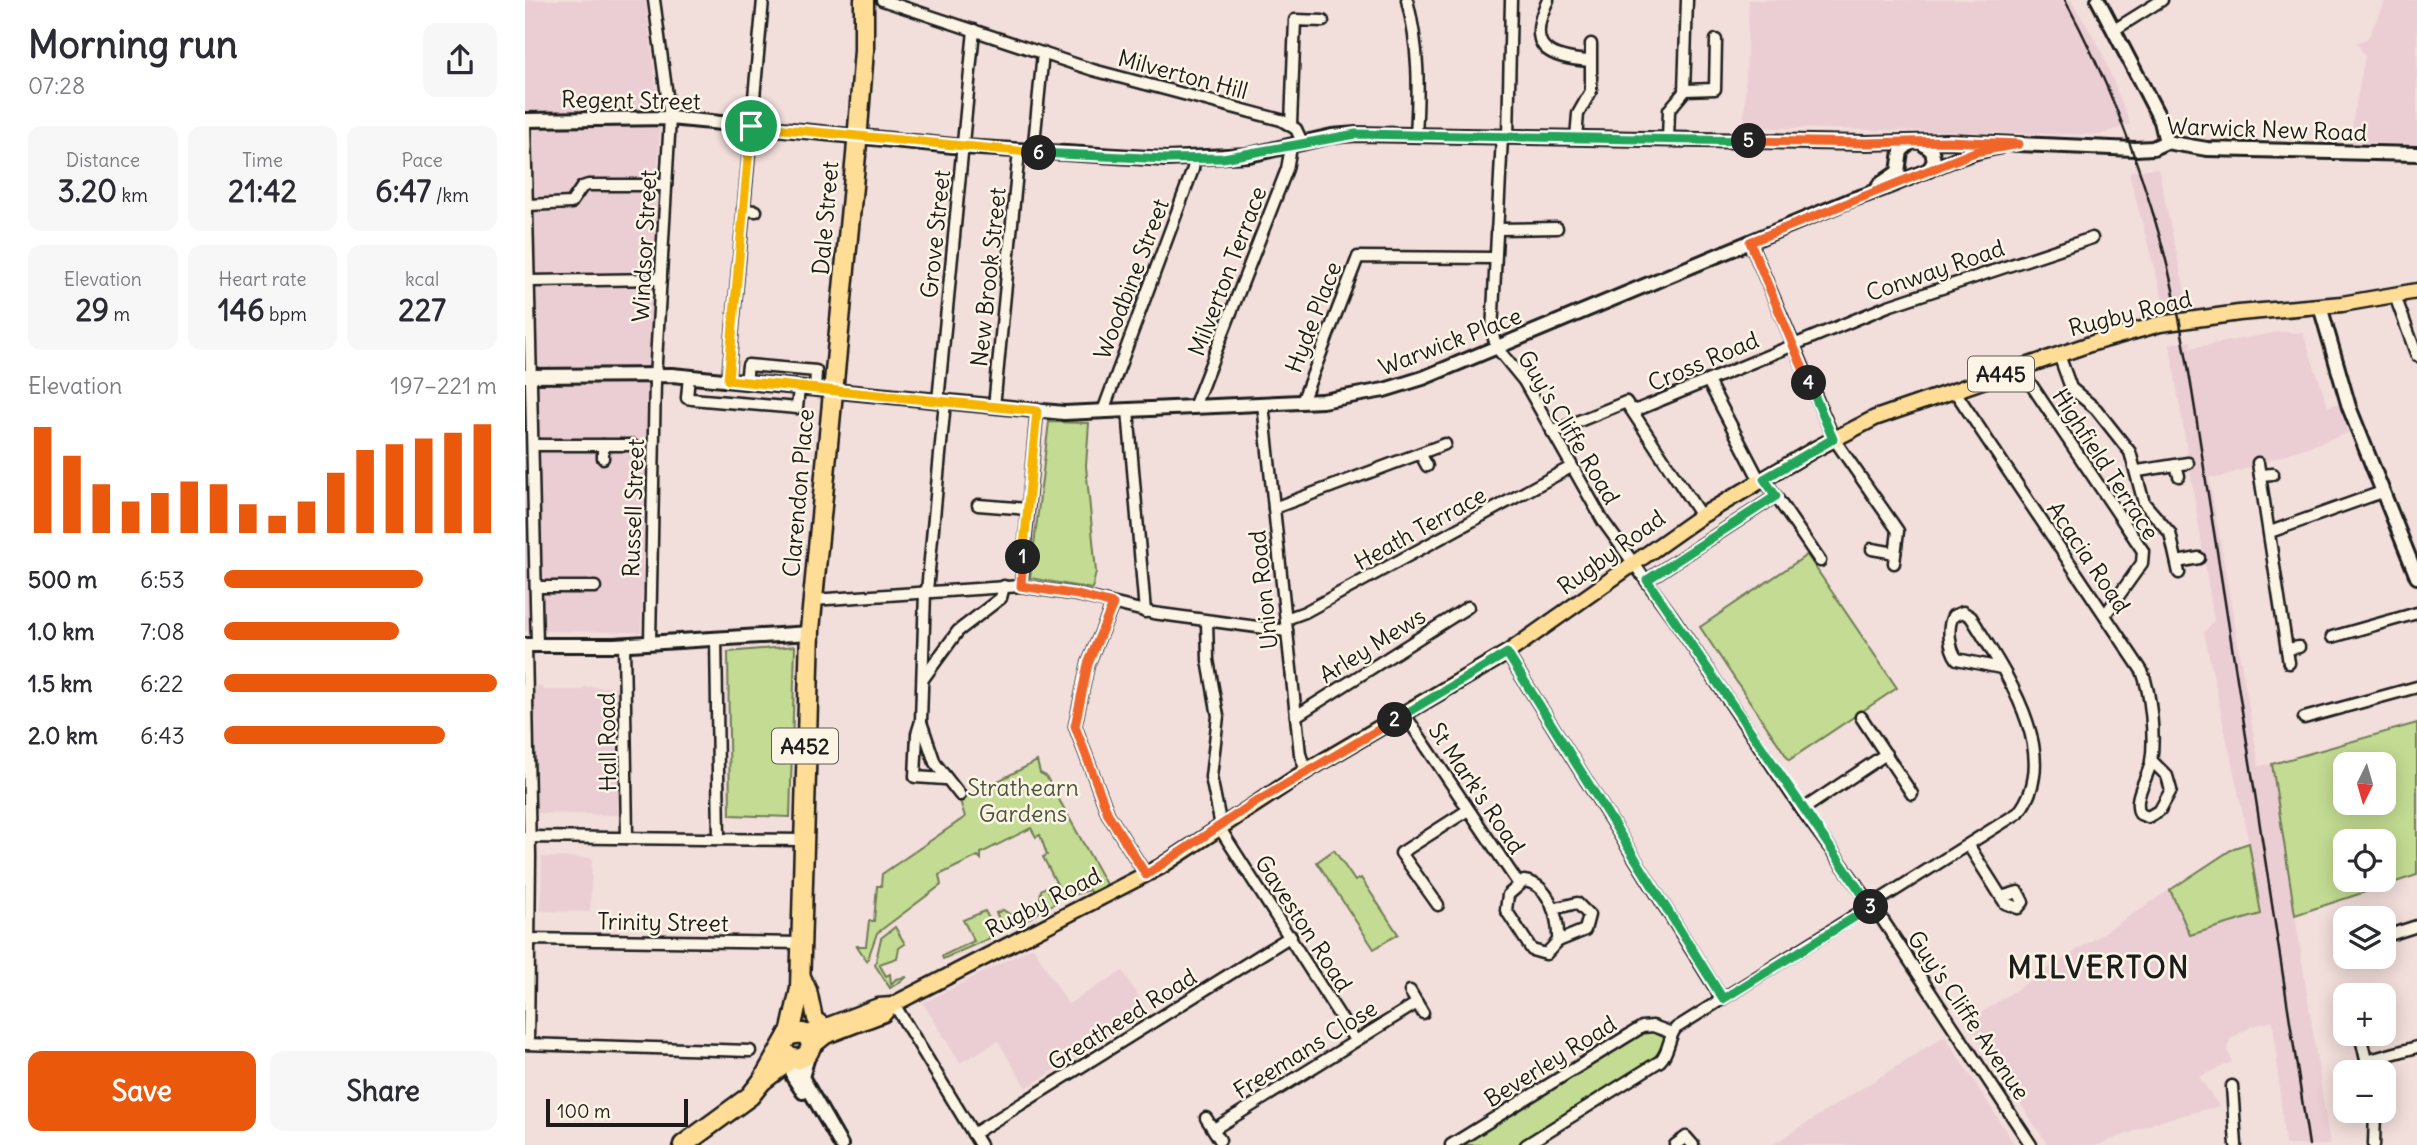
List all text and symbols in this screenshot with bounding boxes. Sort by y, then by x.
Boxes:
text: Morning run [28,21,238,68]
button: share [423,23,497,97]
street label: Milverton Hill [1115,43,1251,105]
text: 07:28 [28,71,85,100]
street label: Regent Street [561,84,701,116]
pin [721,96,781,156]
icon: arrive [732,107,770,145]
street label: Warwick New Road [2166,111,2368,147]
pin: 5 [1731,124,1767,158]
text: 5 [1743,128,1754,152]
pin: 6 [1021,136,1057,170]
text: 6 [1033,140,1044,164]
text: Distance [66,148,140,172]
text: Time [242,148,283,172]
text: Pace [402,148,443,172]
street label: Dale Street [806,160,844,276]
street label: Grove Street [914,168,956,300]
street label: Windsor Street [626,169,662,323]
text: 3.20 [58,172,117,210]
text: 21:42 [228,172,297,210]
text: 6:47 [375,172,431,210]
street label: Milverton Terrace [1181,182,1273,360]
text: km [117,183,148,207]
text: /km [431,183,469,207]
street label: New Brook Street [964,186,1012,368]
street label: Woodbine Street [1087,194,1175,364]
street label: Conway Road [1862,233,2008,307]
street label: Hyde Place [1279,257,1347,377]
text: Elevation [64,267,142,291]
text: Heart rate [218,267,307,291]
text: kcal [405,267,439,291]
street label: Rugby Road [2065,284,2195,342]
text: 29 [75,291,109,329]
text: 146 [218,291,265,329]
text: 227 [398,291,446,329]
street label: Warwick Place [1375,300,1525,382]
text: m [109,302,130,326]
text: bpm [265,302,307,326]
street label: Cross Road [1643,325,1763,397]
street label: Guy's Cliffe Road [1512,345,1626,509]
road number: A445 [1968,356,2034,392]
pin: 4 [1791,366,1827,400]
text: 4 [1803,370,1814,394]
text: Elevation [28,371,122,400]
text: 197–221 m [390,371,497,400]
street label: Highfield Terrace [2046,383,2166,545]
street label: Clarendon Place [776,408,820,578]
street label: Russell Street [616,438,650,578]
street label: Heath Terrace [1349,480,1491,576]
street label: Acacia Road [2041,496,2137,618]
street label: Rugby Road [1552,503,1670,601]
street label: Union Road [1242,529,1284,651]
pin: 1 [1005,540,1041,574]
text: 1 [1019,544,1026,568]
text: 500 m [28,565,97,594]
text: 6:53 [140,565,185,594]
street label: Arley Mews [1314,601,1430,689]
text: 1.0 km [28,617,94,646]
text: 7:08 [140,617,185,646]
text: 1.5 km [28,669,93,698]
text: 6:22 [140,669,184,698]
street label: Hall Road [592,692,622,792]
pin: 2 [1377,702,1413,738]
text: 2 [1389,707,1400,731]
street label: St Mark's Road [1422,717,1532,859]
text: 2.0 km [28,721,98,750]
text: 6:43 [140,721,185,750]
road number: A452 [772,728,838,764]
north arrow [2333,752,2396,816]
map controls [2333,752,2396,1123]
park label: Strathearn Gardens [967,773,1079,828]
button: locate [2333,829,2396,892]
street label: Gaveston Road [1249,849,1359,997]
street label: Rugby Road [980,861,1106,943]
pin: 3 [1853,890,1889,925]
text: 3 [1865,894,1876,918]
street label: Trinity Street [597,906,729,938]
button: layers [2333,906,2396,969]
street label: Guy's Cliffe Avenue [1902,925,2036,1105]
district label: MILVERTON [2008,948,2190,986]
street label: Greatheed Road [1042,962,1202,1076]
button: + [2333,983,2396,1046]
street label: Freemans Close [1228,993,1382,1105]
street label: Beverley Road [1479,1009,1621,1113]
button: Save [28,1051,256,1131]
button: Share [270,1051,497,1131]
button: − [2333,1060,2396,1123]
scale bar [546,1096,688,1128]
text: 100 m [557,1099,611,1123]

